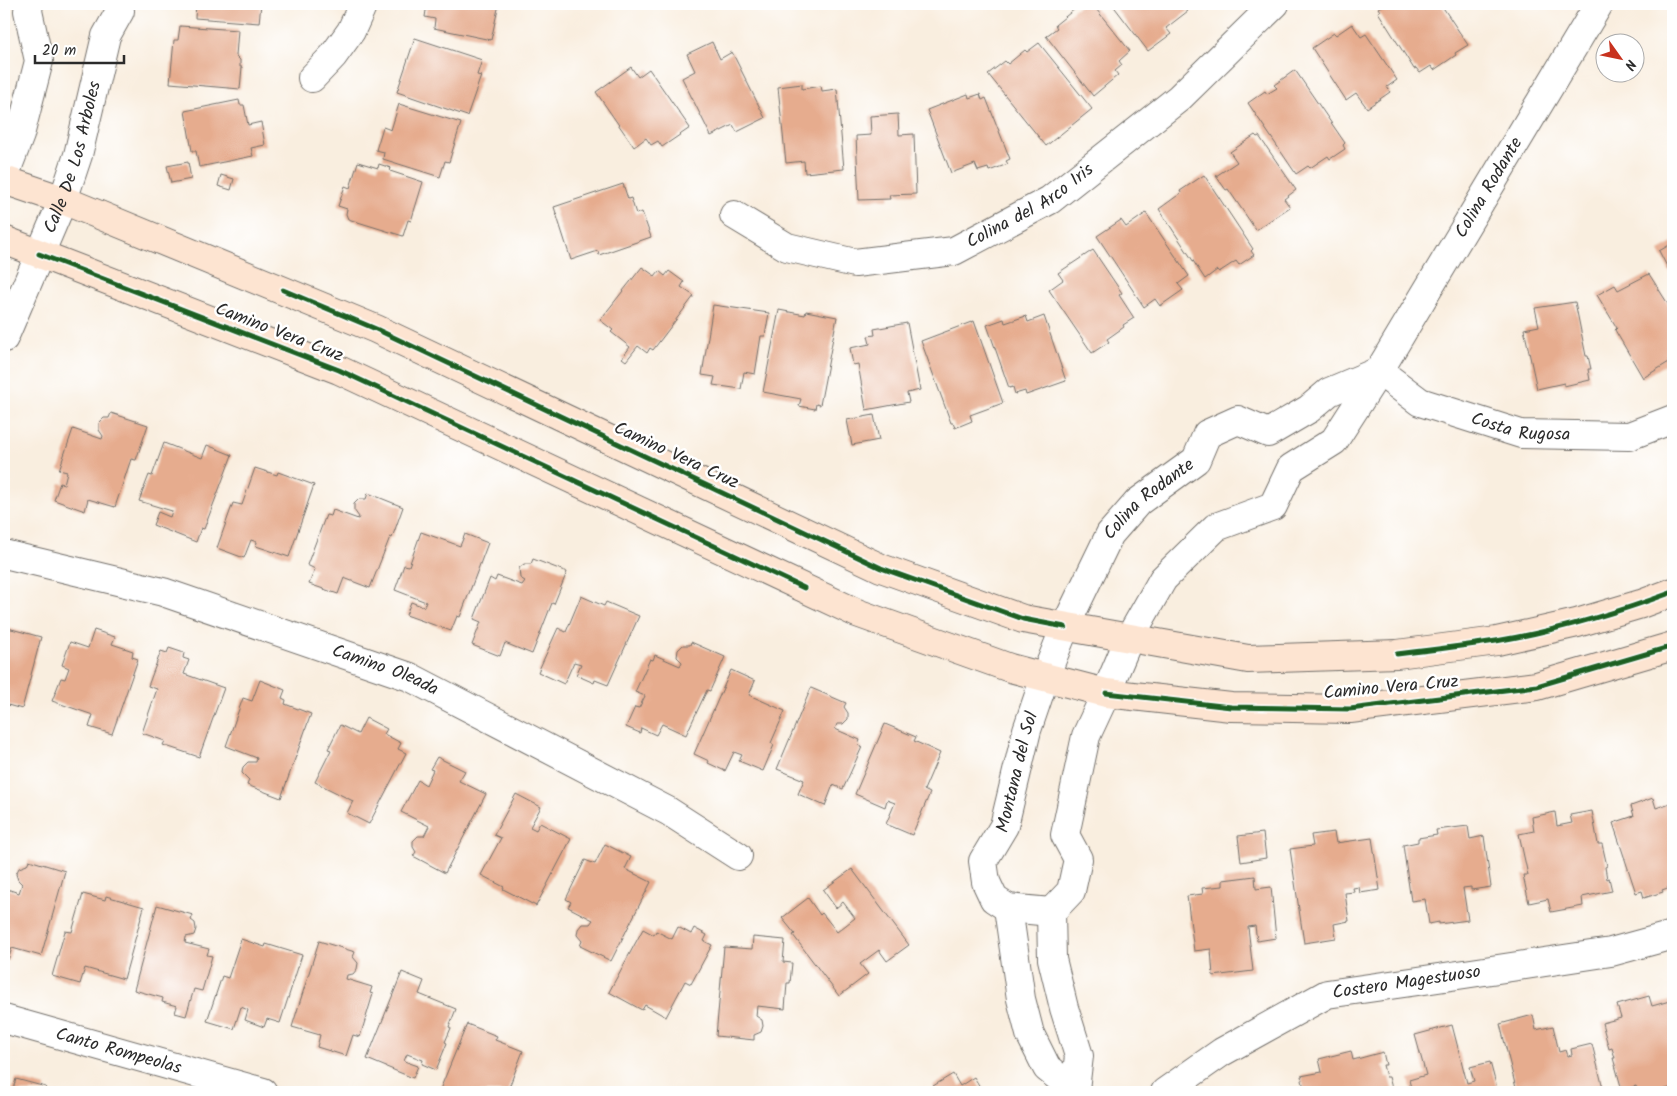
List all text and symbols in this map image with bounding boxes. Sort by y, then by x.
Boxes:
scale bar [35,32,124,64]
north arrow [1594,32,1644,82]
text: 20 m [42,39,76,63]
text: N [1618,55,1642,74]
street label: Calle De Los Arboles [36,78,109,238]
street label: Colina Rodante [1447,132,1531,244]
street label: Colina del Arco Iris [961,156,1100,256]
street label: Camino Vera Cruz [211,295,347,371]
street label: Costa Rugosa [1467,404,1571,449]
street label: Camino Vera Cruz [609,414,744,498]
street label: Colina Rodante [1096,451,1201,547]
street label: Camino Oleada [328,637,444,704]
street label: Camino Vera Cruz [1322,668,1460,708]
street label: Montana del Sol [988,707,1047,836]
street label: Costero Magestuoso [1330,957,1483,1008]
street label: Canto Rompeolas [52,1020,185,1083]

